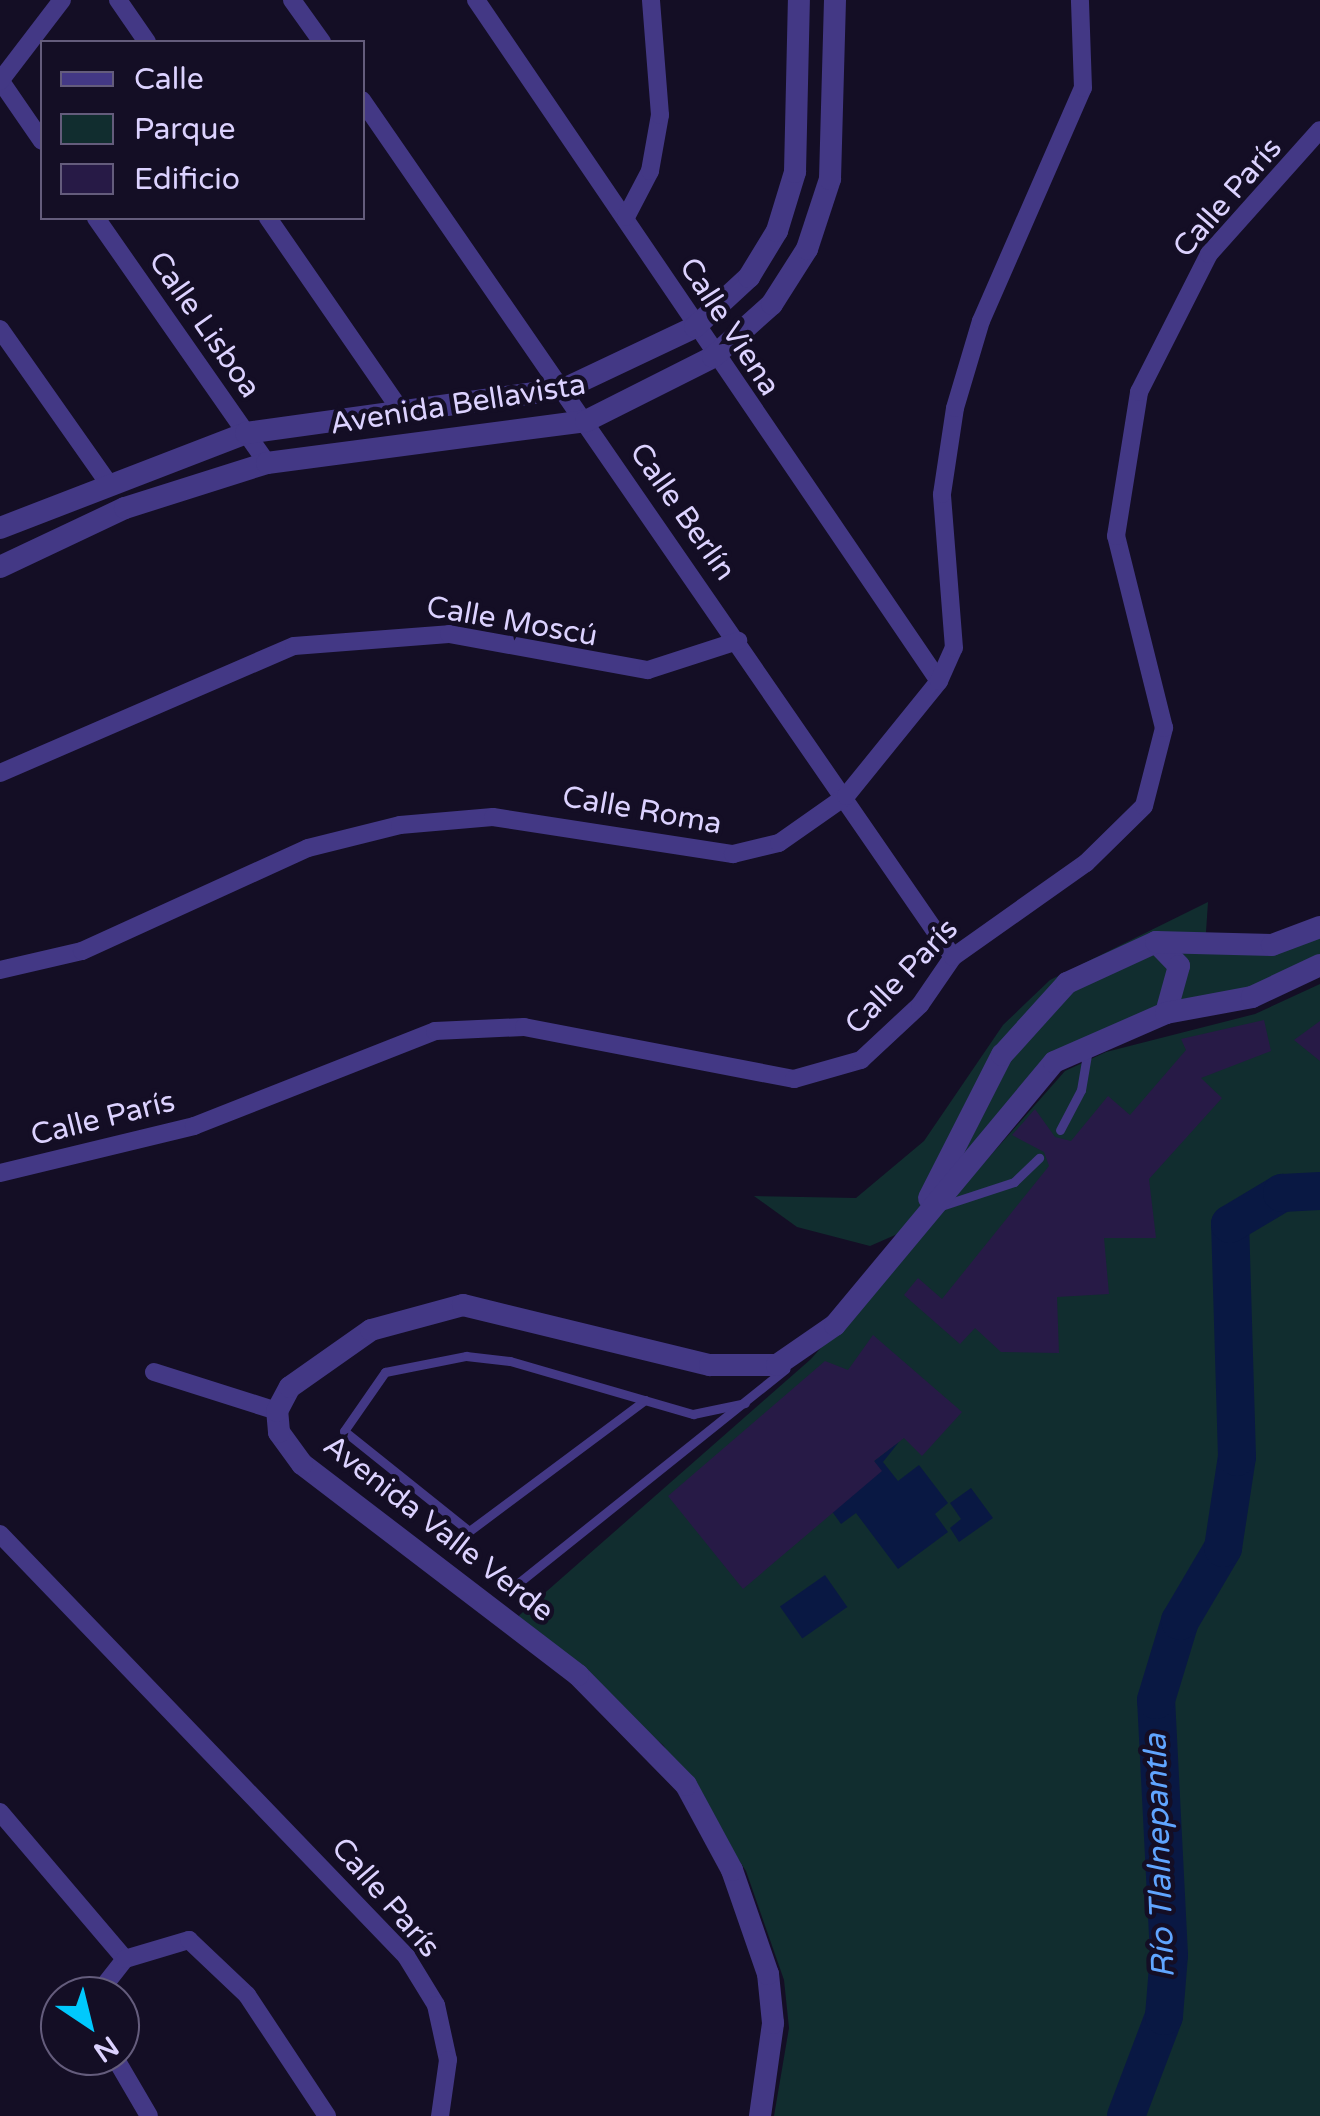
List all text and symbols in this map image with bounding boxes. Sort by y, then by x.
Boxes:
legend [40,40,365,220]
text: Calle [134,61,204,98]
text: Parque [134,111,235,148]
street label: Calle París [1166,131,1290,265]
text: Edificio [134,161,240,198]
street label: Calle Lisboa [140,245,268,405]
street label: Calle Viena [671,251,787,403]
street label: Avenida Bellavista [328,367,588,443]
street label: Calle Berlín [621,436,743,588]
street label: Calle Moscú [424,589,600,655]
street label: Calle Roma [559,779,725,843]
street label: Calle París [838,912,966,1042]
street label: Calle París [27,1084,179,1154]
street label: Avenida Valle Verde [316,1428,560,1630]
water label: Río Tlalnepantla [1137,1733,1183,1979]
street label: Calle París [323,1831,447,1965]
north arrow [40,1976,140,2076]
text: N [87,2029,125,2069]

